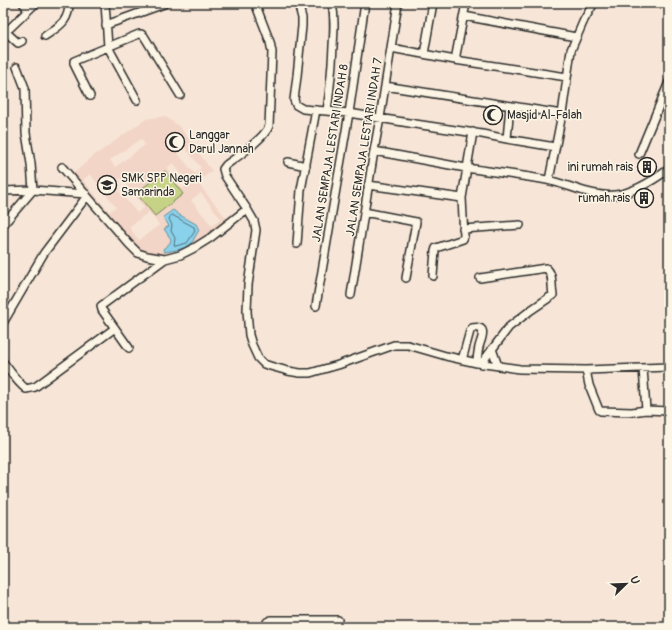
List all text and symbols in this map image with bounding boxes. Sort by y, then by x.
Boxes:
street label: JALAN SEMPAJA LESTARI INDAH 7 [343,56,386,237]
street label: JALAN SEMPAJA LESTARI INDAH 8 [309,63,352,243]
mosque icon: Masjid Al-Falah [482,104,504,126]
place label: Masjid Al-Falah [507,108,582,123]
place label: Langgar Darul Jannah [189,128,254,157]
mosque icon: Langgar Darul Jannah [164,131,186,153]
building icon: ini rumah rais [636,156,658,178]
place label: ini rumah rais [568,160,634,175]
place label: SMK SPP Negeri Samarinda [121,171,202,200]
school or university icon: SMK SPP Negeri Samarinda [96,174,118,196]
building icon: rumah rais [633,187,655,209]
place label: rumah rais [578,191,631,206]
north arrow [606,564,646,604]
text: U [627,574,642,586]

